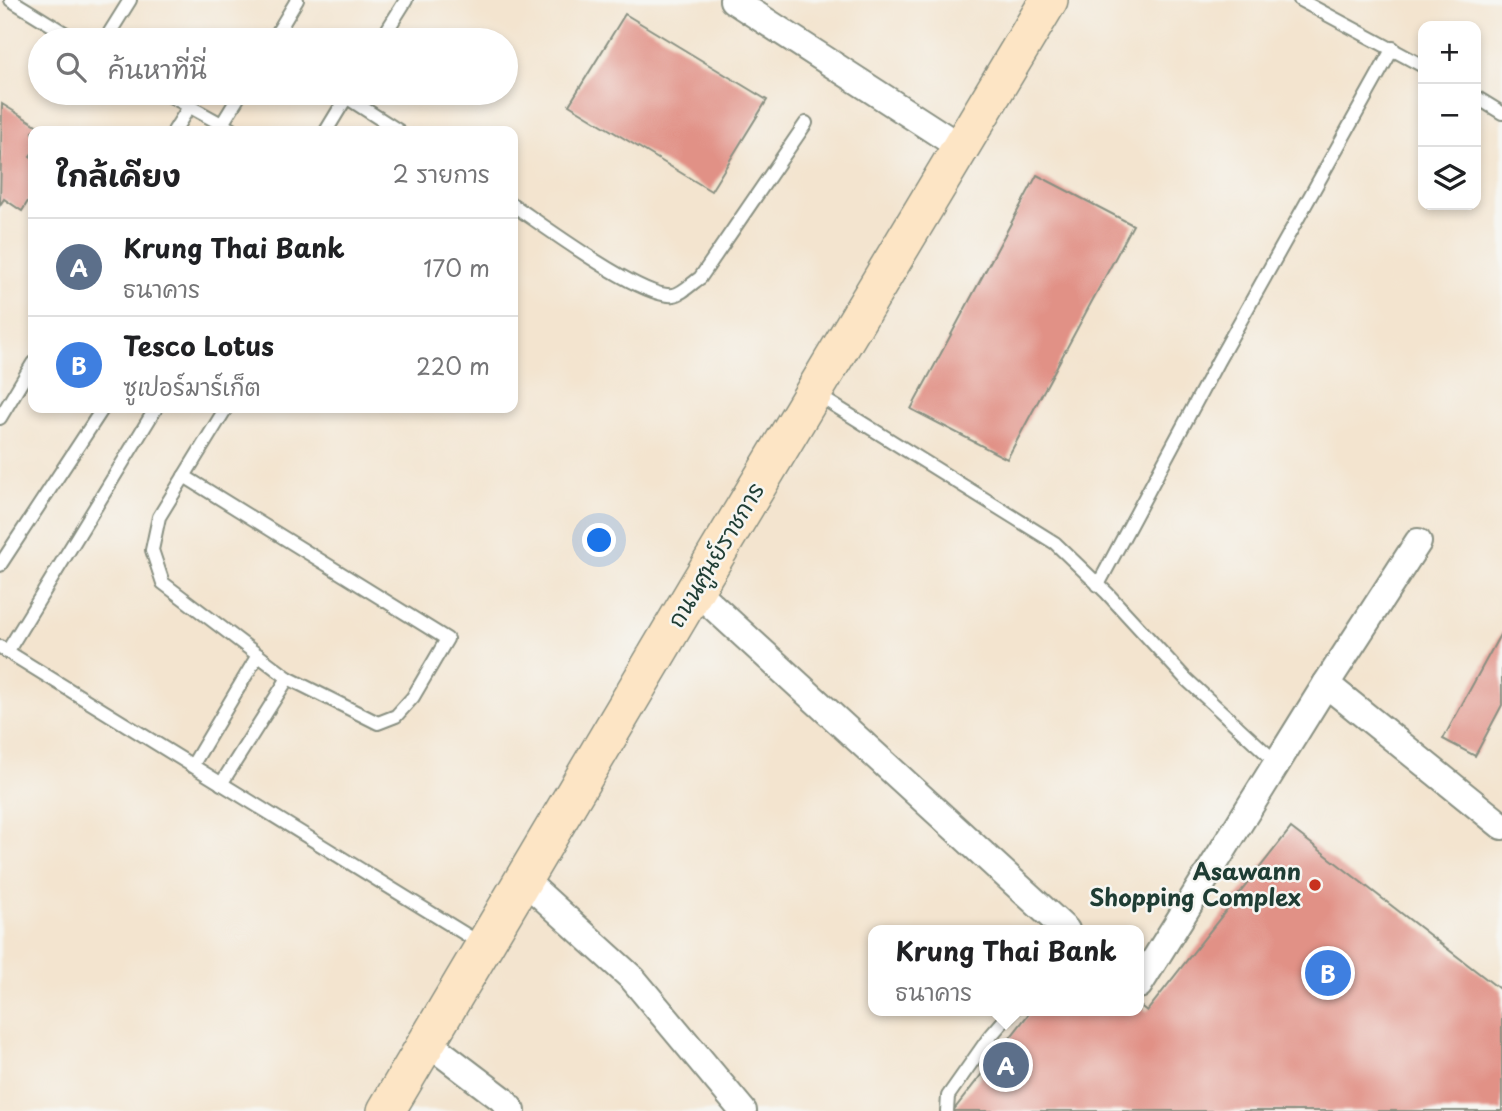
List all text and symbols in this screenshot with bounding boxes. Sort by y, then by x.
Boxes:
map controls [1418,21,1481,210]
button: + [1418,21,1481,84]
search box [28,28,518,105]
icon: search [52,48,90,86]
text: ค้นหาที่นี่ [108,49,207,88]
button: − [1418,84,1481,147]
button: layers [1418,147,1481,210]
text: ใกล้เคียง [56,152,181,197]
text: 2 รายการ [392,156,490,191]
text: Krung Thai Bank [123,228,345,267]
text: A [70,250,88,285]
text: 170 m [423,250,490,285]
text: ธนาคาร [123,271,200,306]
text: Tesco Lotus [123,326,274,365]
text: B [71,348,87,383]
text: 220 m [416,348,490,383]
text: ซูเปอร์มาร์เก็ต [123,369,261,404]
street label: ถนนศูนย์ราชการ [657,475,774,635]
your location [582,523,616,557]
place label: Asawann Shopping Complex [1089,853,1301,914]
marker: Asawann Shopping Complex [1307,877,1323,893]
popup [868,925,1144,1016]
text: Krung Thai Bank [895,931,1117,970]
pin: B [1305,947,1351,999]
text: ธนาคาร [895,974,972,1009]
pin: A [983,1039,1029,1091]

